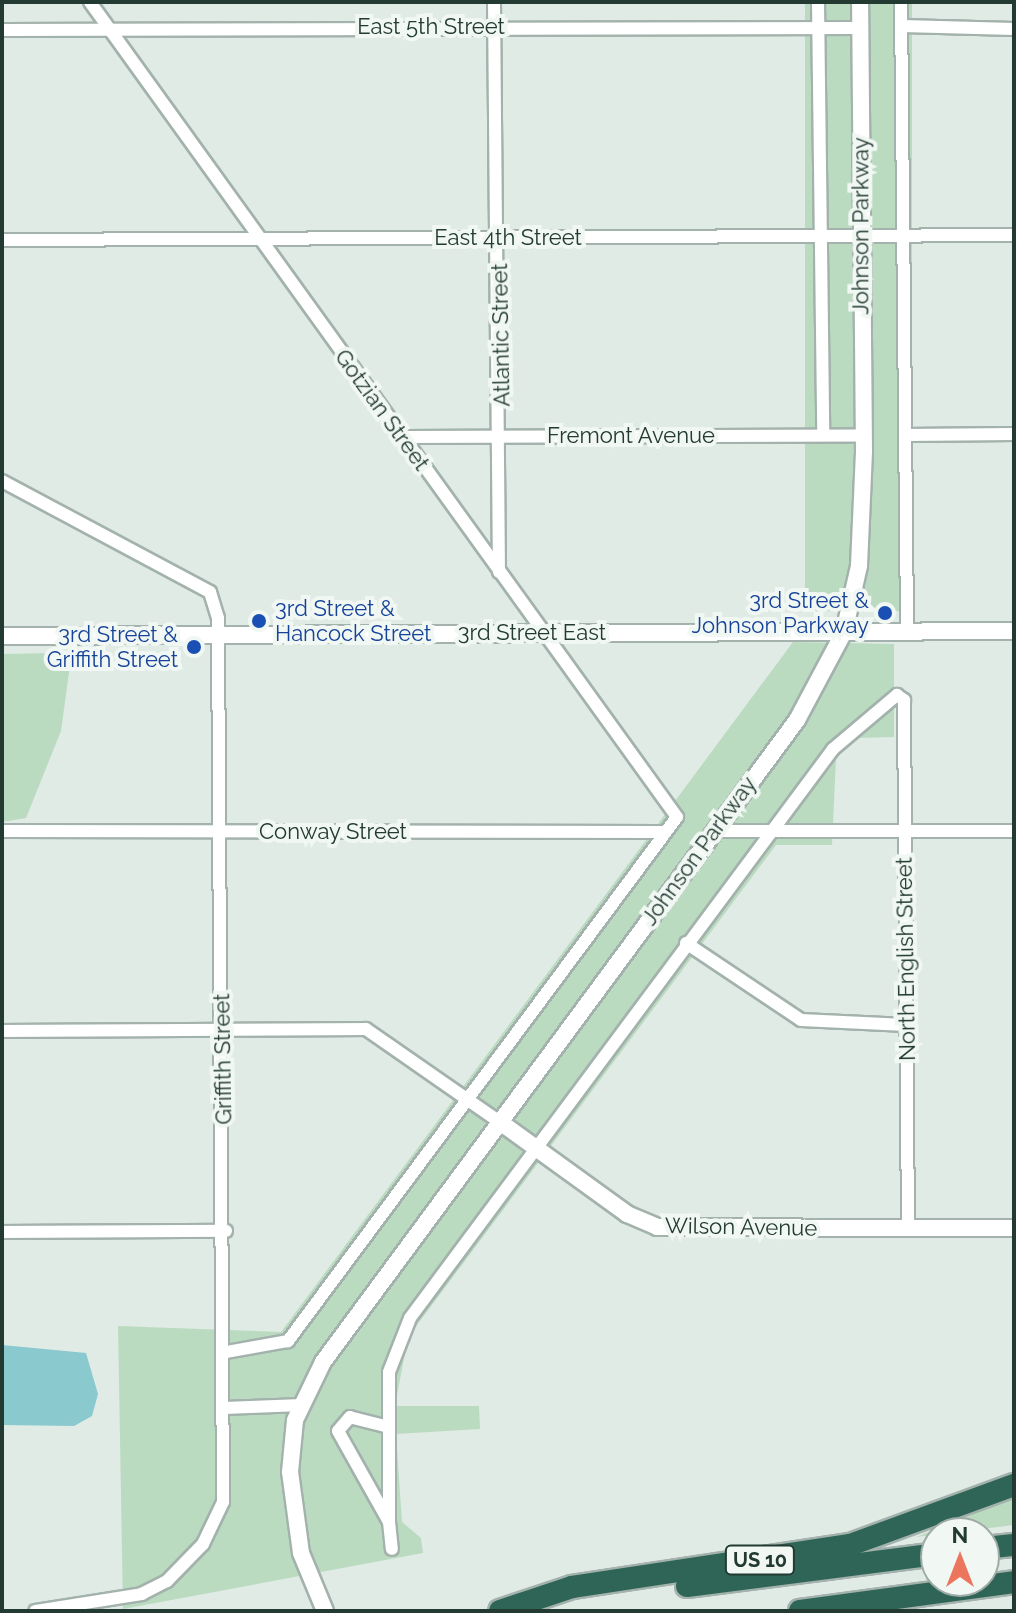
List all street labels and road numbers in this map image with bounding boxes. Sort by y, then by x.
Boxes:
street label: East 5th Street [357,14,505,40]
street label: Johnson Parkway [848,137,874,315]
street label: East 4th Street [434,225,582,251]
street label: Atlantic Street [487,263,515,407]
street label: Gotzian Street [329,344,435,476]
street label: Fremont Avenue [547,423,715,449]
street label: 3rd Street East [458,620,606,646]
street label: Johnson Parkway [636,771,762,931]
street label: Conway Street [259,819,407,845]
street label: North English Street [891,857,921,1061]
street label: Griffith Street [209,993,237,1125]
street label: Wilson Avenue [664,1212,818,1242]
road number: US 10 [724,1544,796,1576]

